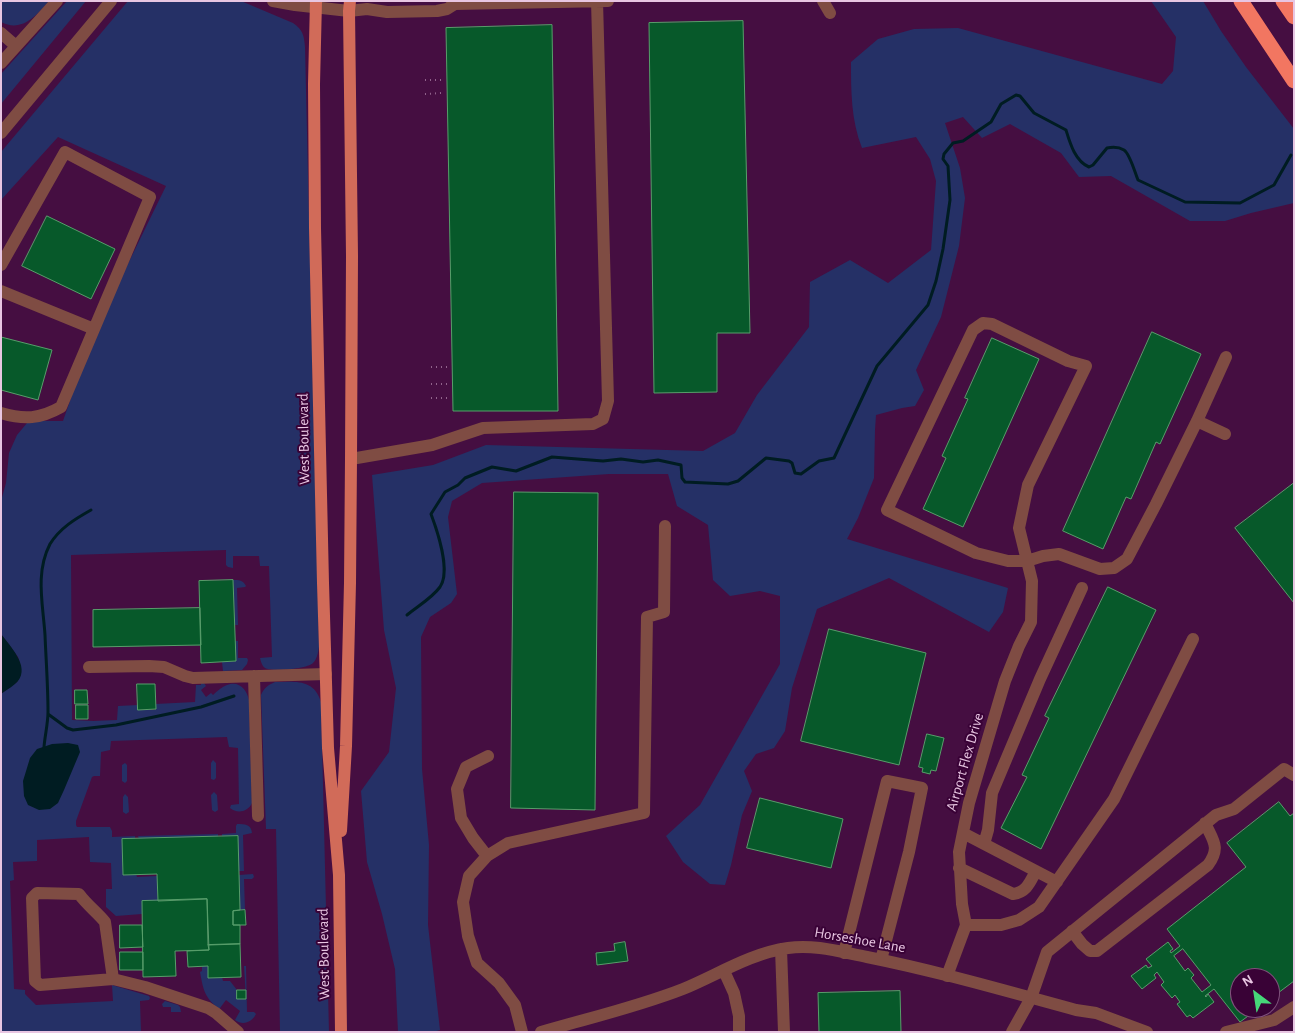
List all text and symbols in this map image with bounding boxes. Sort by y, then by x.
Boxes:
street label: West Boulevard [294,393,314,485]
street label: Airport Flex Drive [942,711,988,813]
street label: West Boulevard [314,908,334,1000]
street label: Horseshoe Lane [813,923,907,957]
north arrow [1230,968,1280,1018]
text: N [1240,972,1256,990]

